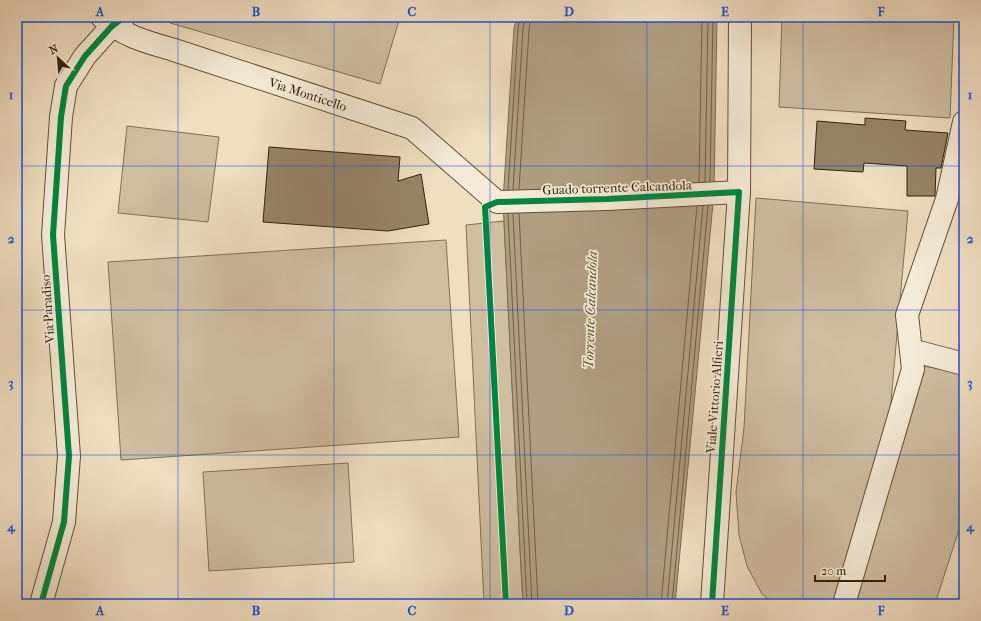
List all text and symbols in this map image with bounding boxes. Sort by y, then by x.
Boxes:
text: A [95,4,105,19]
text: B [252,4,261,19]
text: C [408,4,417,19]
text: D [564,4,574,19]
text: E [721,4,729,19]
text: F [877,4,885,19]
north arrow [38,38,78,78]
text: N [47,42,61,57]
street label: Via Monticello [266,74,349,114]
text: 1 [9,87,14,102]
text: 1 [968,87,973,102]
street label: Guado torrente Calcandola [542,177,693,198]
text: 2 [8,231,15,246]
text: 2 [967,231,974,246]
water label: Torrente Calcandola [580,251,601,369]
street label: Via Paradiso [38,274,57,345]
street label: Viale Vittorio Alfieri [703,340,726,455]
text: 3 [8,375,14,391]
text: 3 [967,375,973,391]
text: 4 [6,519,16,535]
text: 4 [965,519,975,535]
scale bar [815,557,885,583]
text: 20 m [821,564,846,578]
text: A [95,603,105,618]
text: B [252,603,261,618]
text: C [408,603,417,618]
text: D [564,603,574,618]
text: E [721,603,729,618]
text: F [877,603,885,618]

